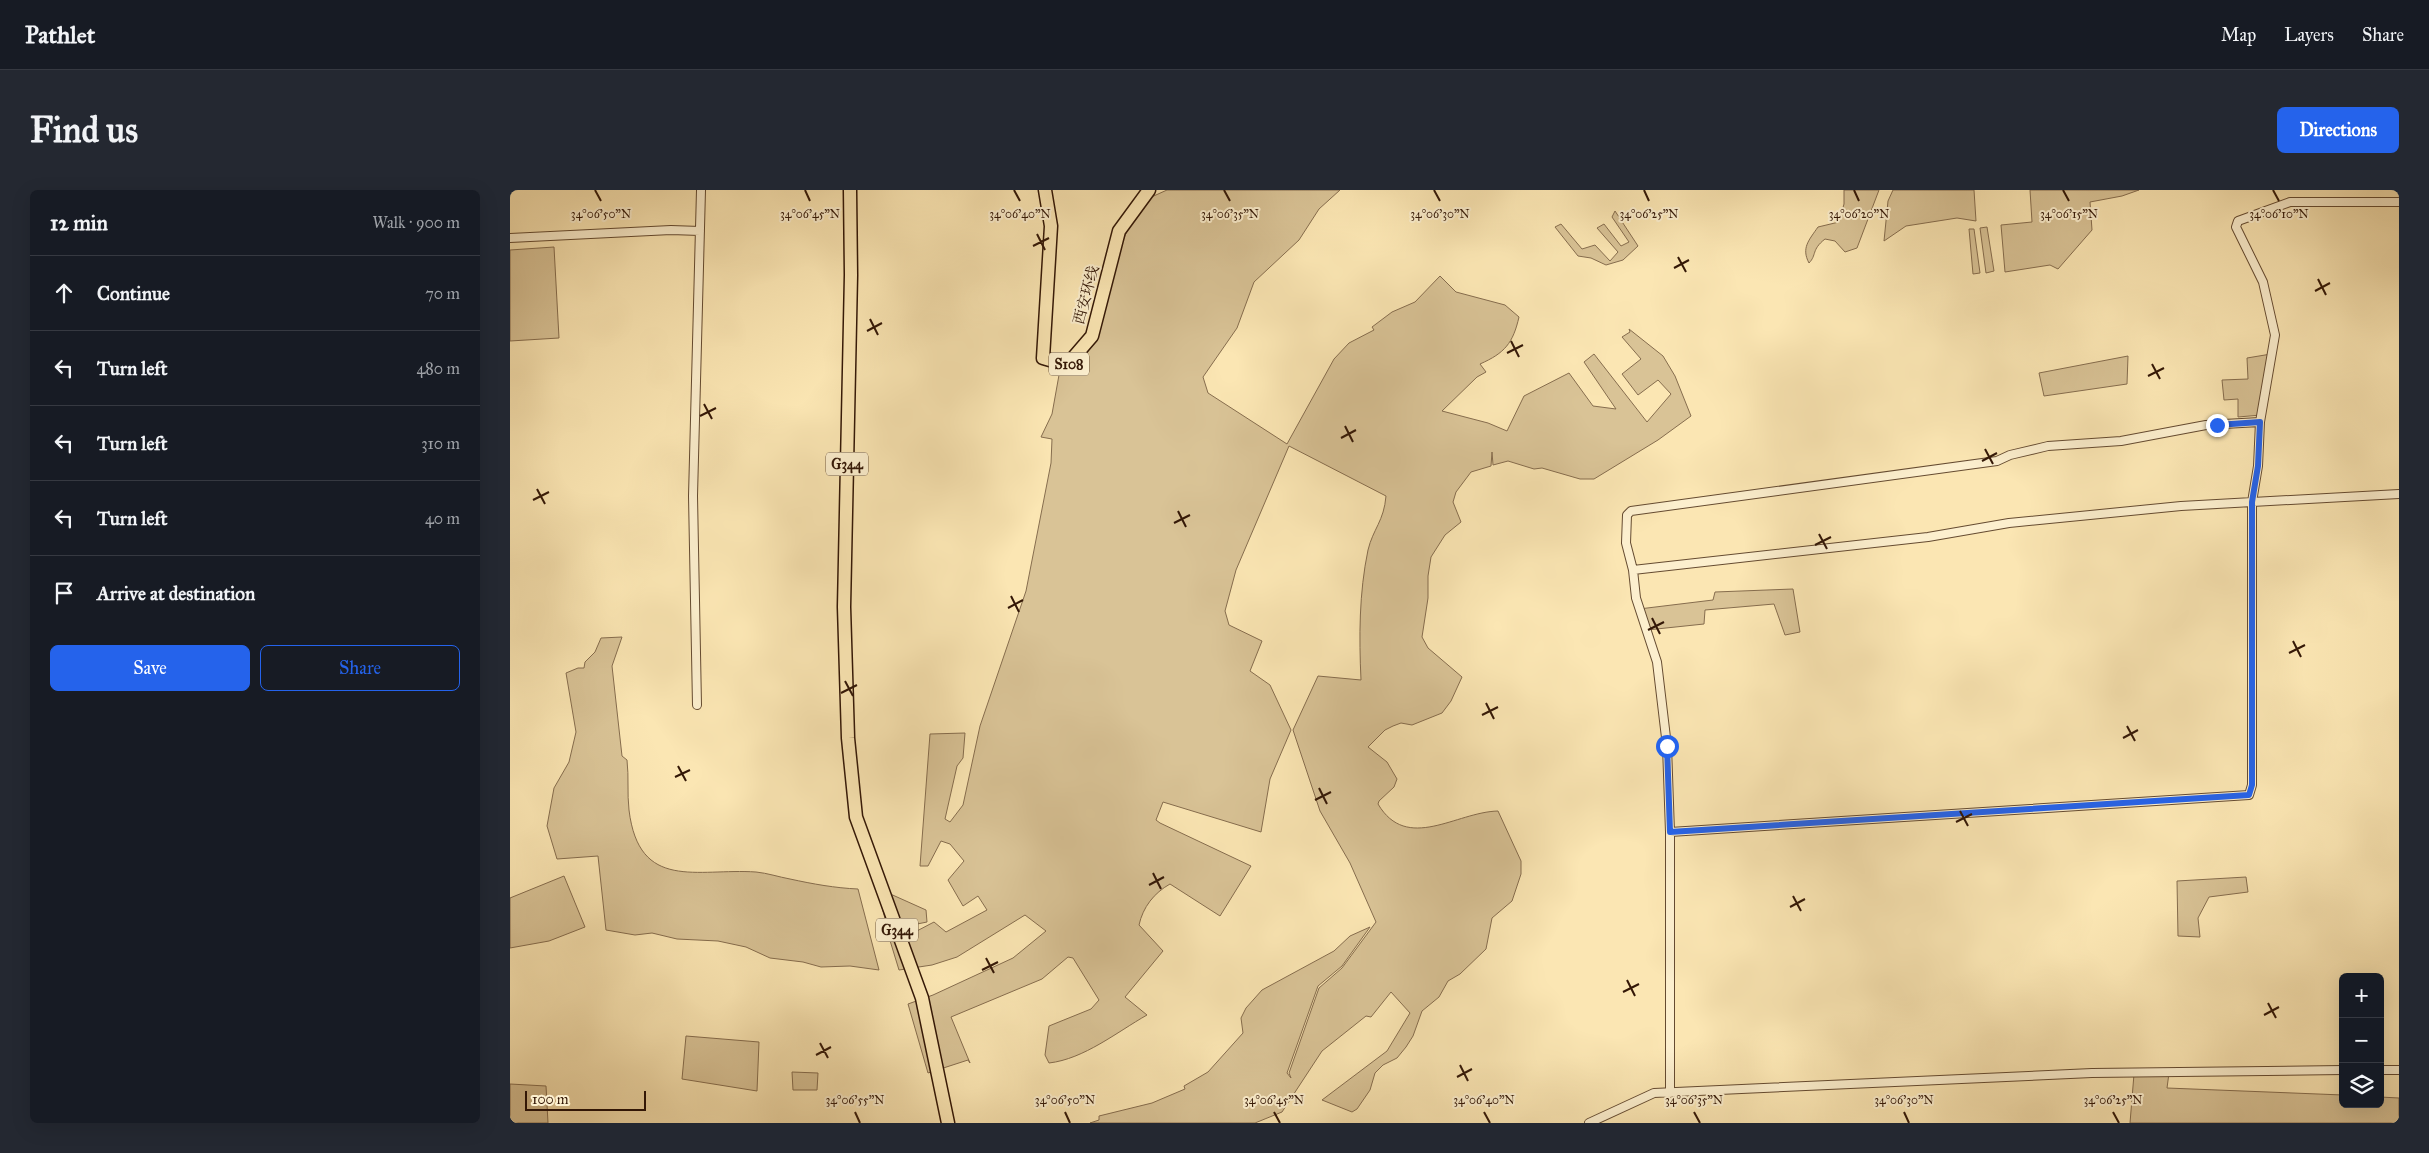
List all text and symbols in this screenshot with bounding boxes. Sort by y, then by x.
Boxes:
text: Pathlet [25,20,95,50]
text: Map [2221,24,2256,46]
text: Layers [2284,24,2334,46]
text: Share [2362,24,2404,46]
button: Directions [2277,107,2399,153]
text: Find us [30,109,138,152]
text: 34°06'50"N [571,207,631,221]
text: 34°06'45"N [780,207,840,221]
text: 34°06'40"N [989,207,1051,221]
text: 34°06'35"N [1201,207,1259,221]
text: 34°06'30"N [1410,207,1470,221]
text: 34°06'25"N [1619,207,1679,221]
text: 34°06'20"N [1829,207,1889,221]
text: 34°06'15"N [2040,207,2098,221]
text: 34°06'10"N [2249,207,2309,221]
text: 12 min [50,210,108,236]
text: Walk · 900 m [373,213,460,232]
street label: 西安环线 [1070,264,1102,326]
icon: ahead [50,279,78,307]
text: Continue [97,282,170,305]
text: 70 m [425,284,460,303]
road number: S108 [1049,352,1089,375]
icon: left [50,354,78,382]
text: Turn left [97,357,167,380]
text: 480 m [416,359,460,378]
route end [2206,414,2229,437]
icon: left [50,429,78,457]
text: Turn left [97,432,167,455]
text: 310 m [421,434,460,453]
road number: G344 [826,452,868,476]
icon: left [50,504,78,532]
text: Turn left [97,507,167,530]
text: 40 m [425,509,460,528]
icon: arrive [50,579,78,607]
text: Arrive at destination [97,582,255,605]
button: Save [50,645,250,691]
button: Share [260,645,460,691]
route start [1656,735,1679,758]
road number: G344 [876,918,918,942]
map controls [2339,973,2384,1108]
button: + [2339,973,2384,1018]
button: − [2339,1018,2384,1063]
button: layers [2339,1063,2384,1108]
scale bar [525,1088,646,1111]
text: 100 m [532,1091,569,1108]
text: 34°06'55"N [826,1093,884,1107]
text: 34°06'50"N [1035,1093,1095,1107]
text: 34°06'45"N [1244,1093,1304,1107]
text: 34°06'40"N [1453,1093,1515,1107]
text: 34°06'35"N [1665,1093,1723,1107]
text: 34°06'30"N [1874,1093,1934,1107]
text: 34°06'25"N [2083,1093,2143,1107]

